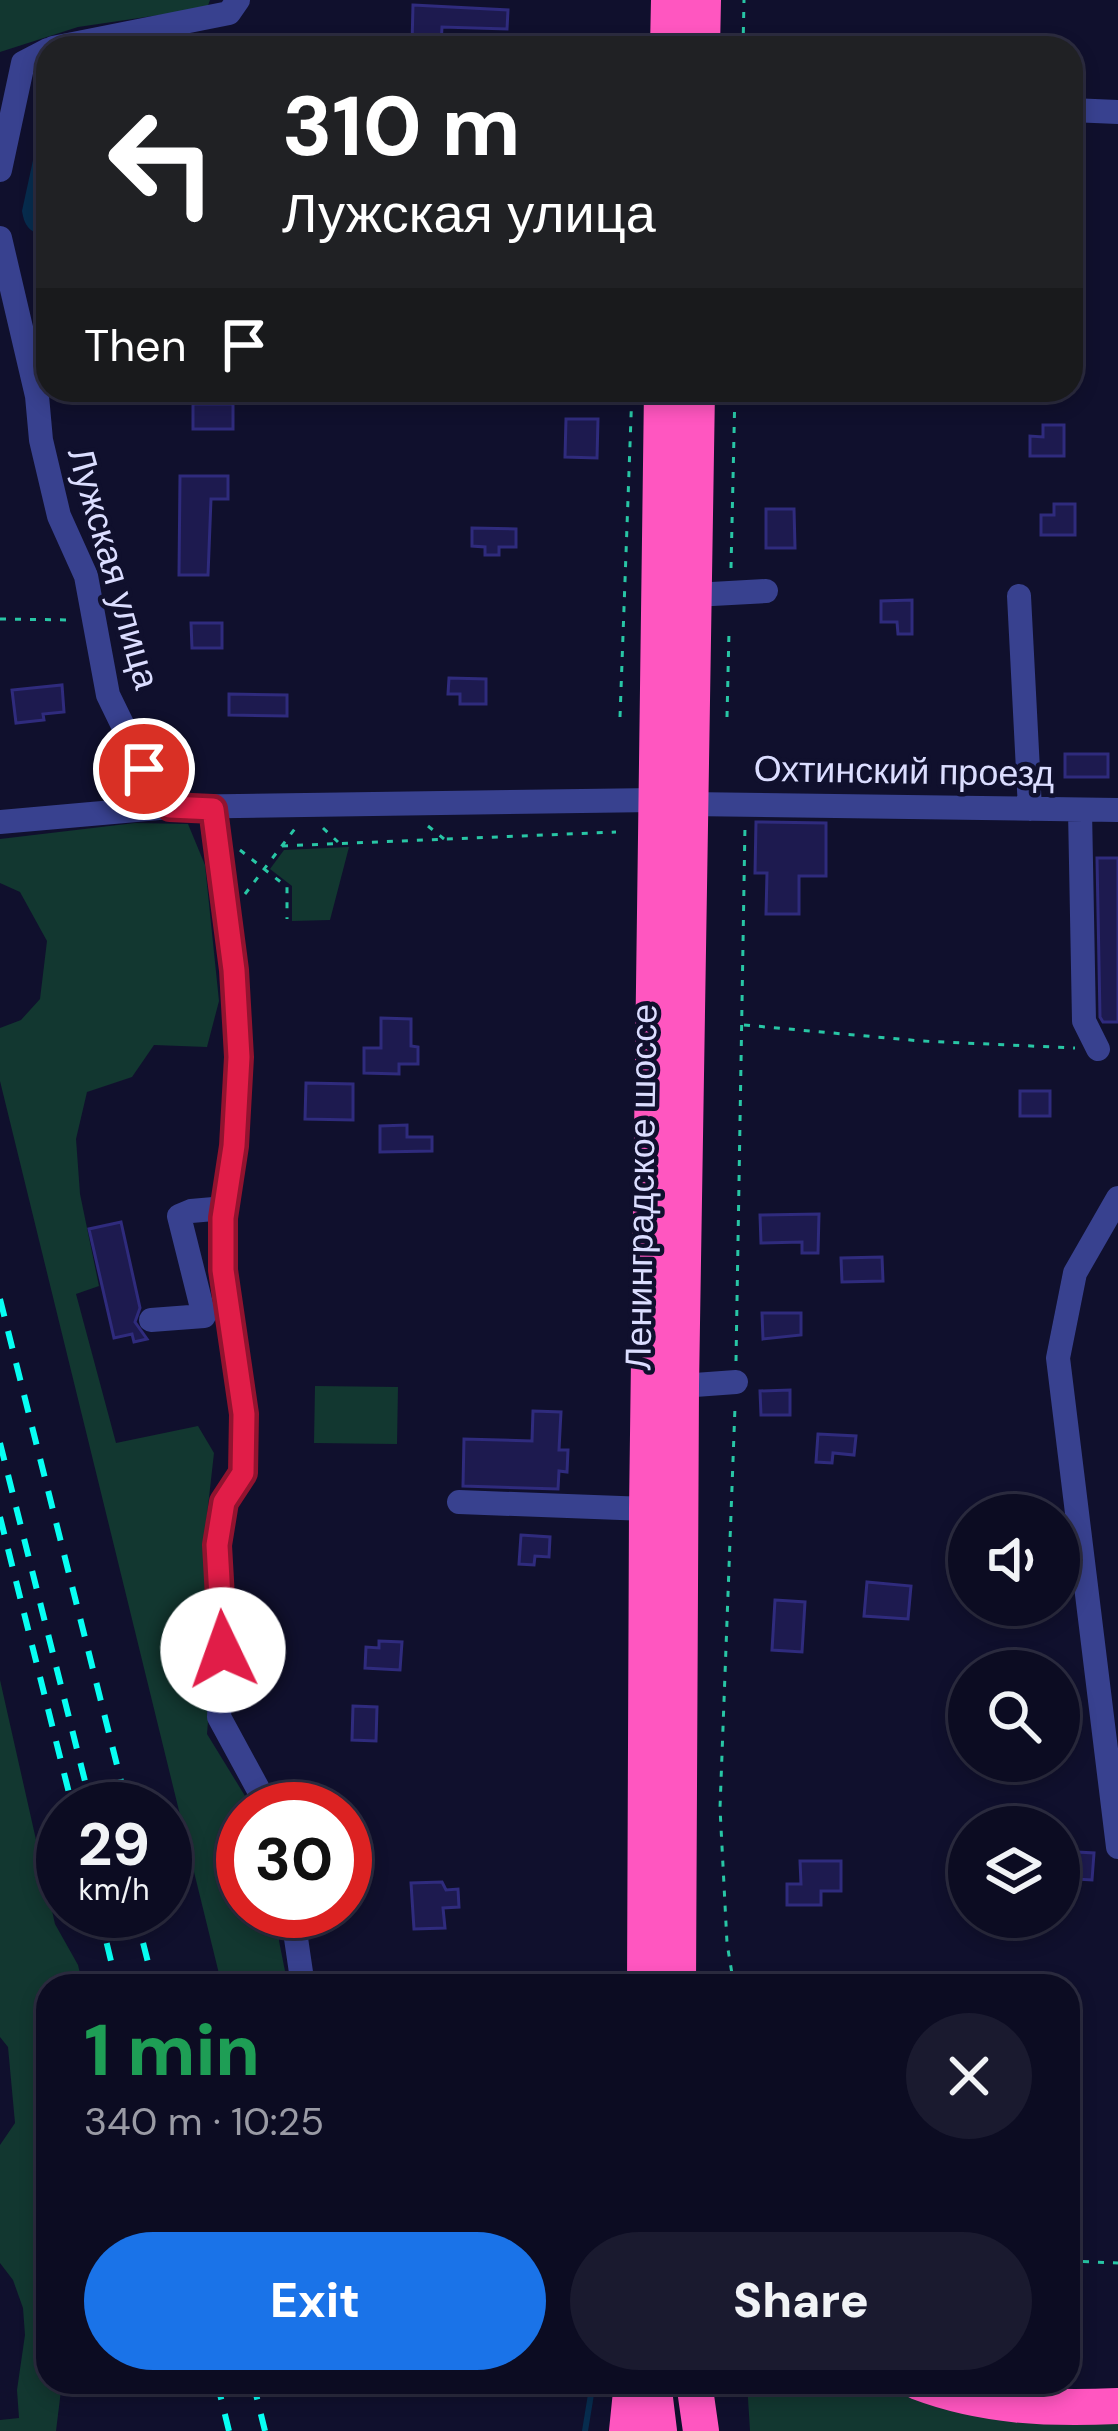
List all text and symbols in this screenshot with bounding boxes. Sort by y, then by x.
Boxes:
text: 310 m [282,72,521,181]
icon: left [84,84,240,240]
text: Лужская улица [282,178,656,249]
icon: arrive [211,312,277,378]
text: Then [84,316,187,375]
street label: Лужская улица [57,442,171,695]
pin [93,718,195,820]
icon: arrive [111,736,177,802]
street label: Охтинский проезд [753,745,1055,797]
street label: Ленинградское шоссе [614,1003,668,1371]
map controls [948,1494,1080,1938]
button: sound [948,1494,1080,1626]
position arrow [160,1587,286,1713]
button: search [948,1650,1080,1782]
speed limit sign: 30 [216,1782,372,1938]
text: 29 [78,1805,150,1884]
button: layers [948,1806,1080,1938]
text: km/h [79,1870,149,1909]
text: 1 min [84,2004,260,2097]
button: close [906,2013,1032,2139]
text: 340 m · 10:25 [84,2096,324,2147]
button: Exit [84,2232,546,2370]
button: Share [570,2232,1032,2370]

